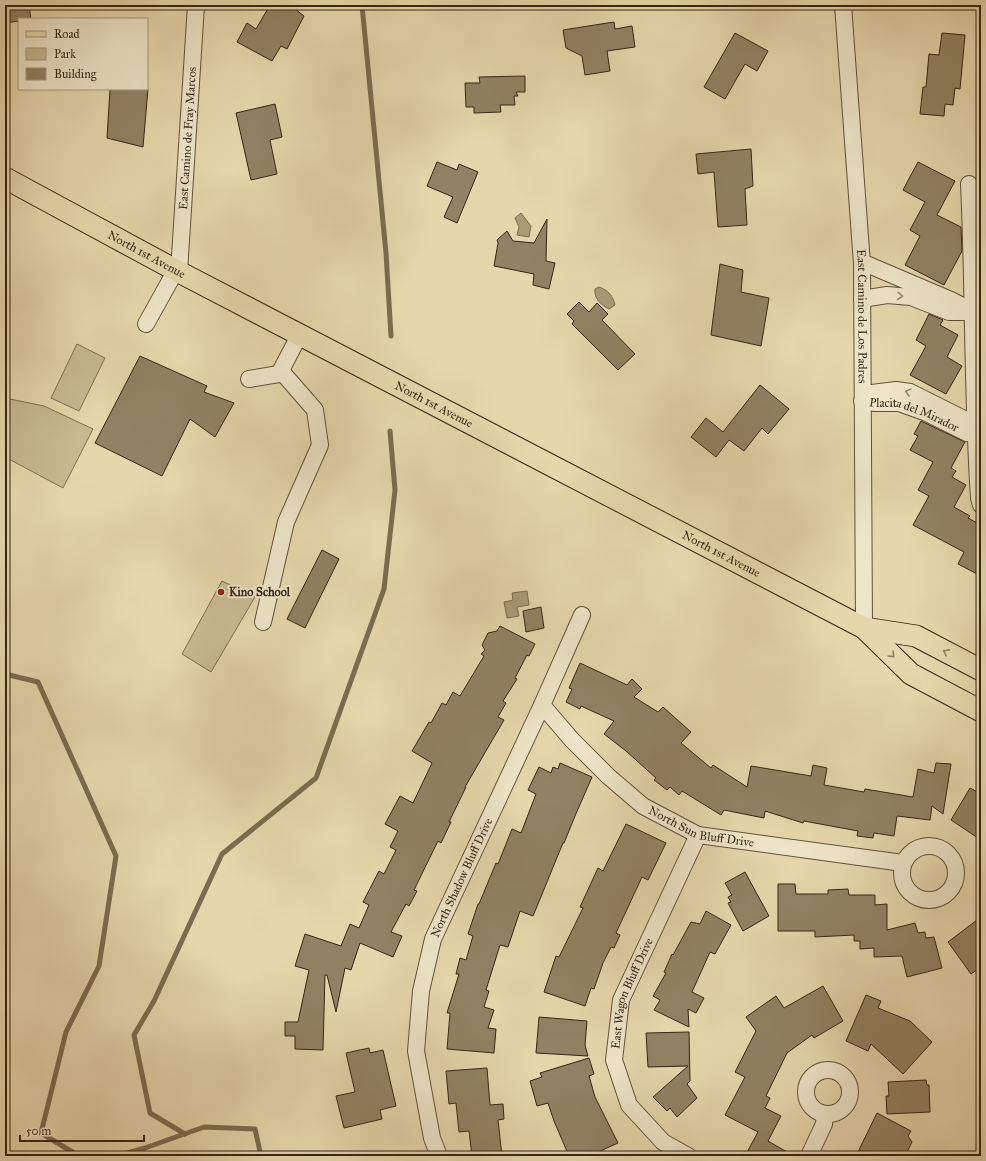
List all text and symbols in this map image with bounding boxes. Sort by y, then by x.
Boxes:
legend [18,18,148,90]
text: Road [54,27,80,41]
text: Park [54,47,76,61]
street label: East Camino de Fray Marcos [176,66,199,210]
text: Building [54,67,97,82]
street label: North 1st Avenue [105,228,188,281]
street label: East Camino de Los Padres [854,249,870,383]
one-way arrow [897,291,903,300]
street label: North 1st Avenue [392,378,475,431]
one-way arrow [904,389,911,397]
street label: Placita del Mirador [868,395,962,435]
street label: North 1st Avenue [680,528,763,580]
place label: Kino School [229,585,291,599]
marker: Kino School [216,587,226,597]
one-way arrow [887,650,895,658]
one-way arrow [943,650,951,657]
street label: North Sun Bluff Drive [646,803,755,850]
street label: North Shadow Bluff Drive [428,816,495,940]
street label: East Wagon Bluff Drive [608,936,656,1050]
scale bar [20,1117,144,1143]
text: 50 m [26,1124,51,1138]

